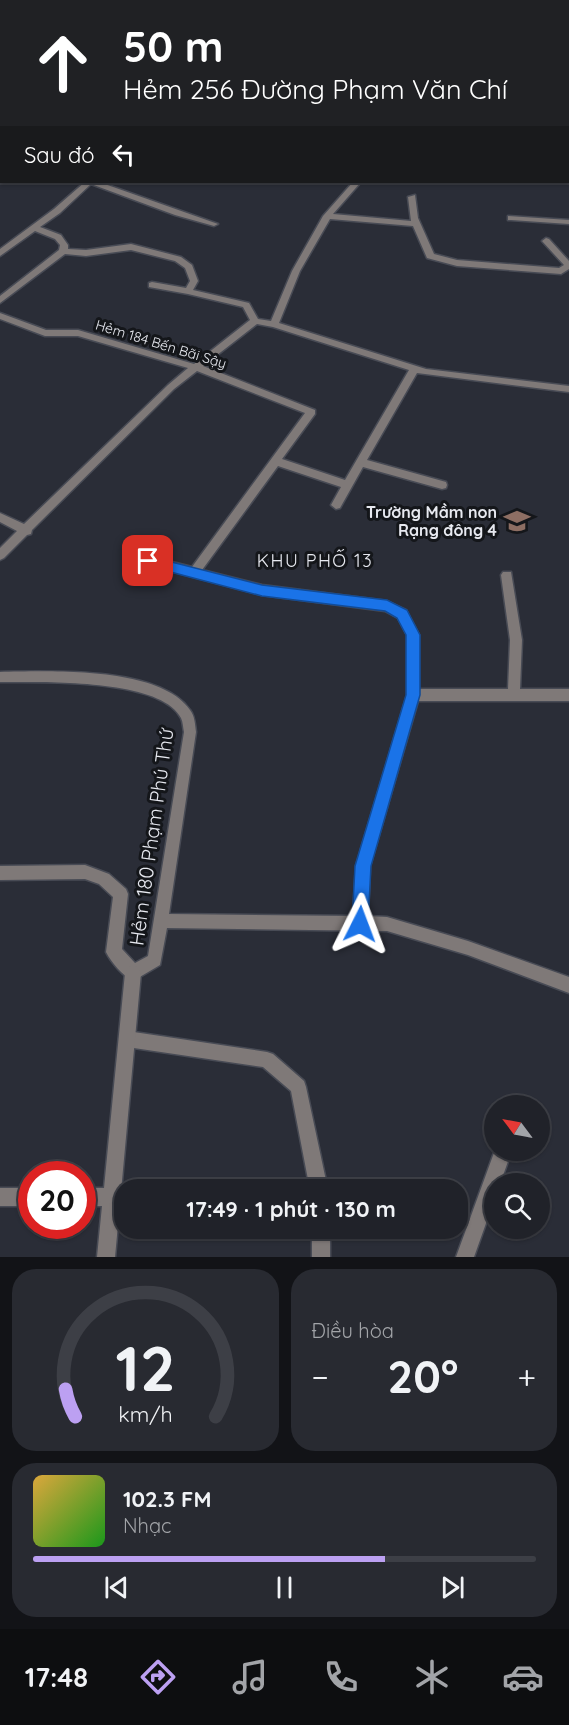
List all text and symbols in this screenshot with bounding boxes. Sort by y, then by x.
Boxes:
text: 50 m [123,20,223,73]
icon: ahead [24,24,102,102]
text: Hẻm 256 Đường Phạm Văn Chí [123,72,508,106]
icon: left [107,138,140,171]
text: Sau đó [24,141,95,169]
street label: Hẻm 184 Bến Bãi Sậy [93,315,229,373]
place label: Trường Mầm non Rạng đông 4 [366,502,498,540]
school or university icon: Trường Mầm non Rạng đông 4 [502,506,532,536]
pin [122,535,173,586]
icon: arrive [131,544,164,577]
district label: KHU PHỐ 13 [257,549,373,572]
street label: Hẻm 180 Phạm Phú Thứ [123,725,179,947]
position arrow [328,892,392,956]
north arrow [484,1095,550,1161]
map controls [484,1095,550,1239]
speed limit sign: 20 [18,1161,96,1239]
button: search [484,1173,550,1239]
text: 17:49 · 1 phút · 130 m [186,1195,396,1223]
text: Điều hòa [312,1318,394,1343]
text: 12 [115,1329,175,1407]
text: 20° [388,1348,458,1404]
text: − [312,1356,329,1397]
text: + [517,1356,536,1397]
text: km/h [118,1401,172,1427]
text: 102.3 FM [123,1485,211,1513]
text: Nhạc [123,1513,171,1538]
icon: previous [100,1571,133,1604]
icon: pause [268,1571,301,1604]
icon: next [436,1571,469,1604]
icon: directions [137,1656,179,1698]
icon: music [229,1656,271,1698]
icon: phone [320,1656,362,1698]
icon: climate [411,1656,453,1698]
icon: car [502,1656,544,1698]
text: 17:48 [25,1660,88,1694]

